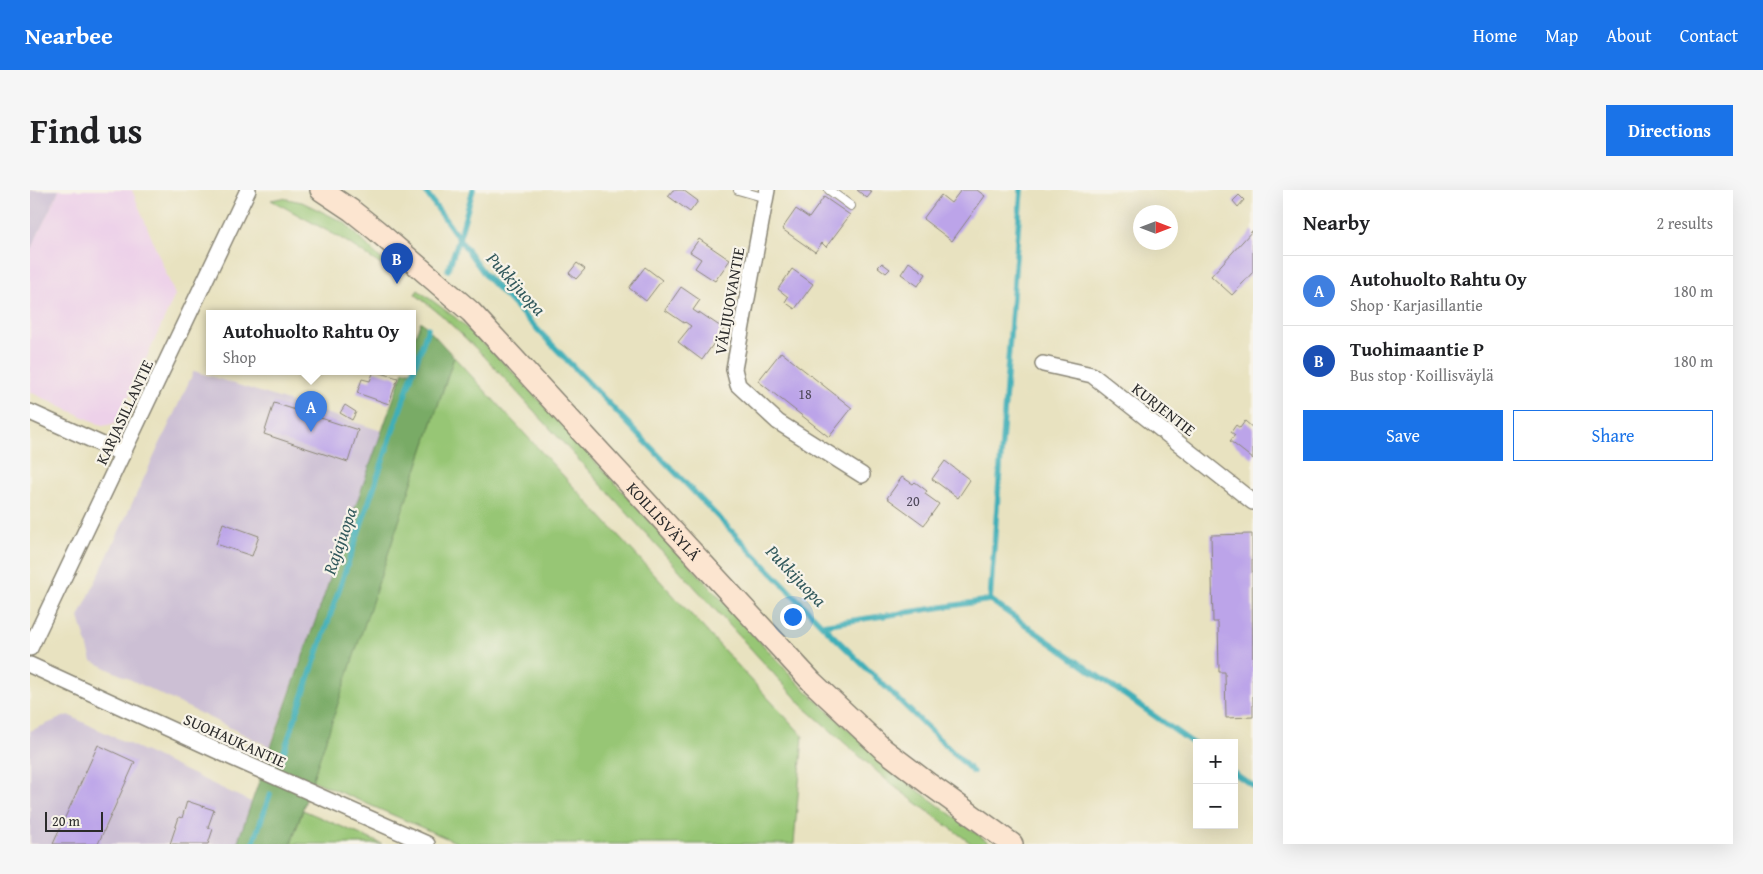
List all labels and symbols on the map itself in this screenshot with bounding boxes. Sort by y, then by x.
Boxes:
north arrow [1133,205,1178,250]
pin: B [381,243,413,284]
water label: Pukkijuopa [480,245,553,322]
street label: VÄLIJUOVANTIE [708,245,750,357]
street label: KARJASILLANTIE [89,355,159,469]
street label: KURJENTIE [1127,377,1201,441]
house number: 18 [798,384,812,404]
pin: A [295,391,327,432]
street label: KOILLISVÄYLÄ [621,477,706,566]
house number: 20 [906,491,920,511]
water label: Rajajuopa [315,503,364,579]
water label: Pukkijuopa [759,538,833,613]
your location [780,604,806,630]
street label: SUOHAUKANTIE [180,707,290,773]
scale bar [45,809,102,832]

